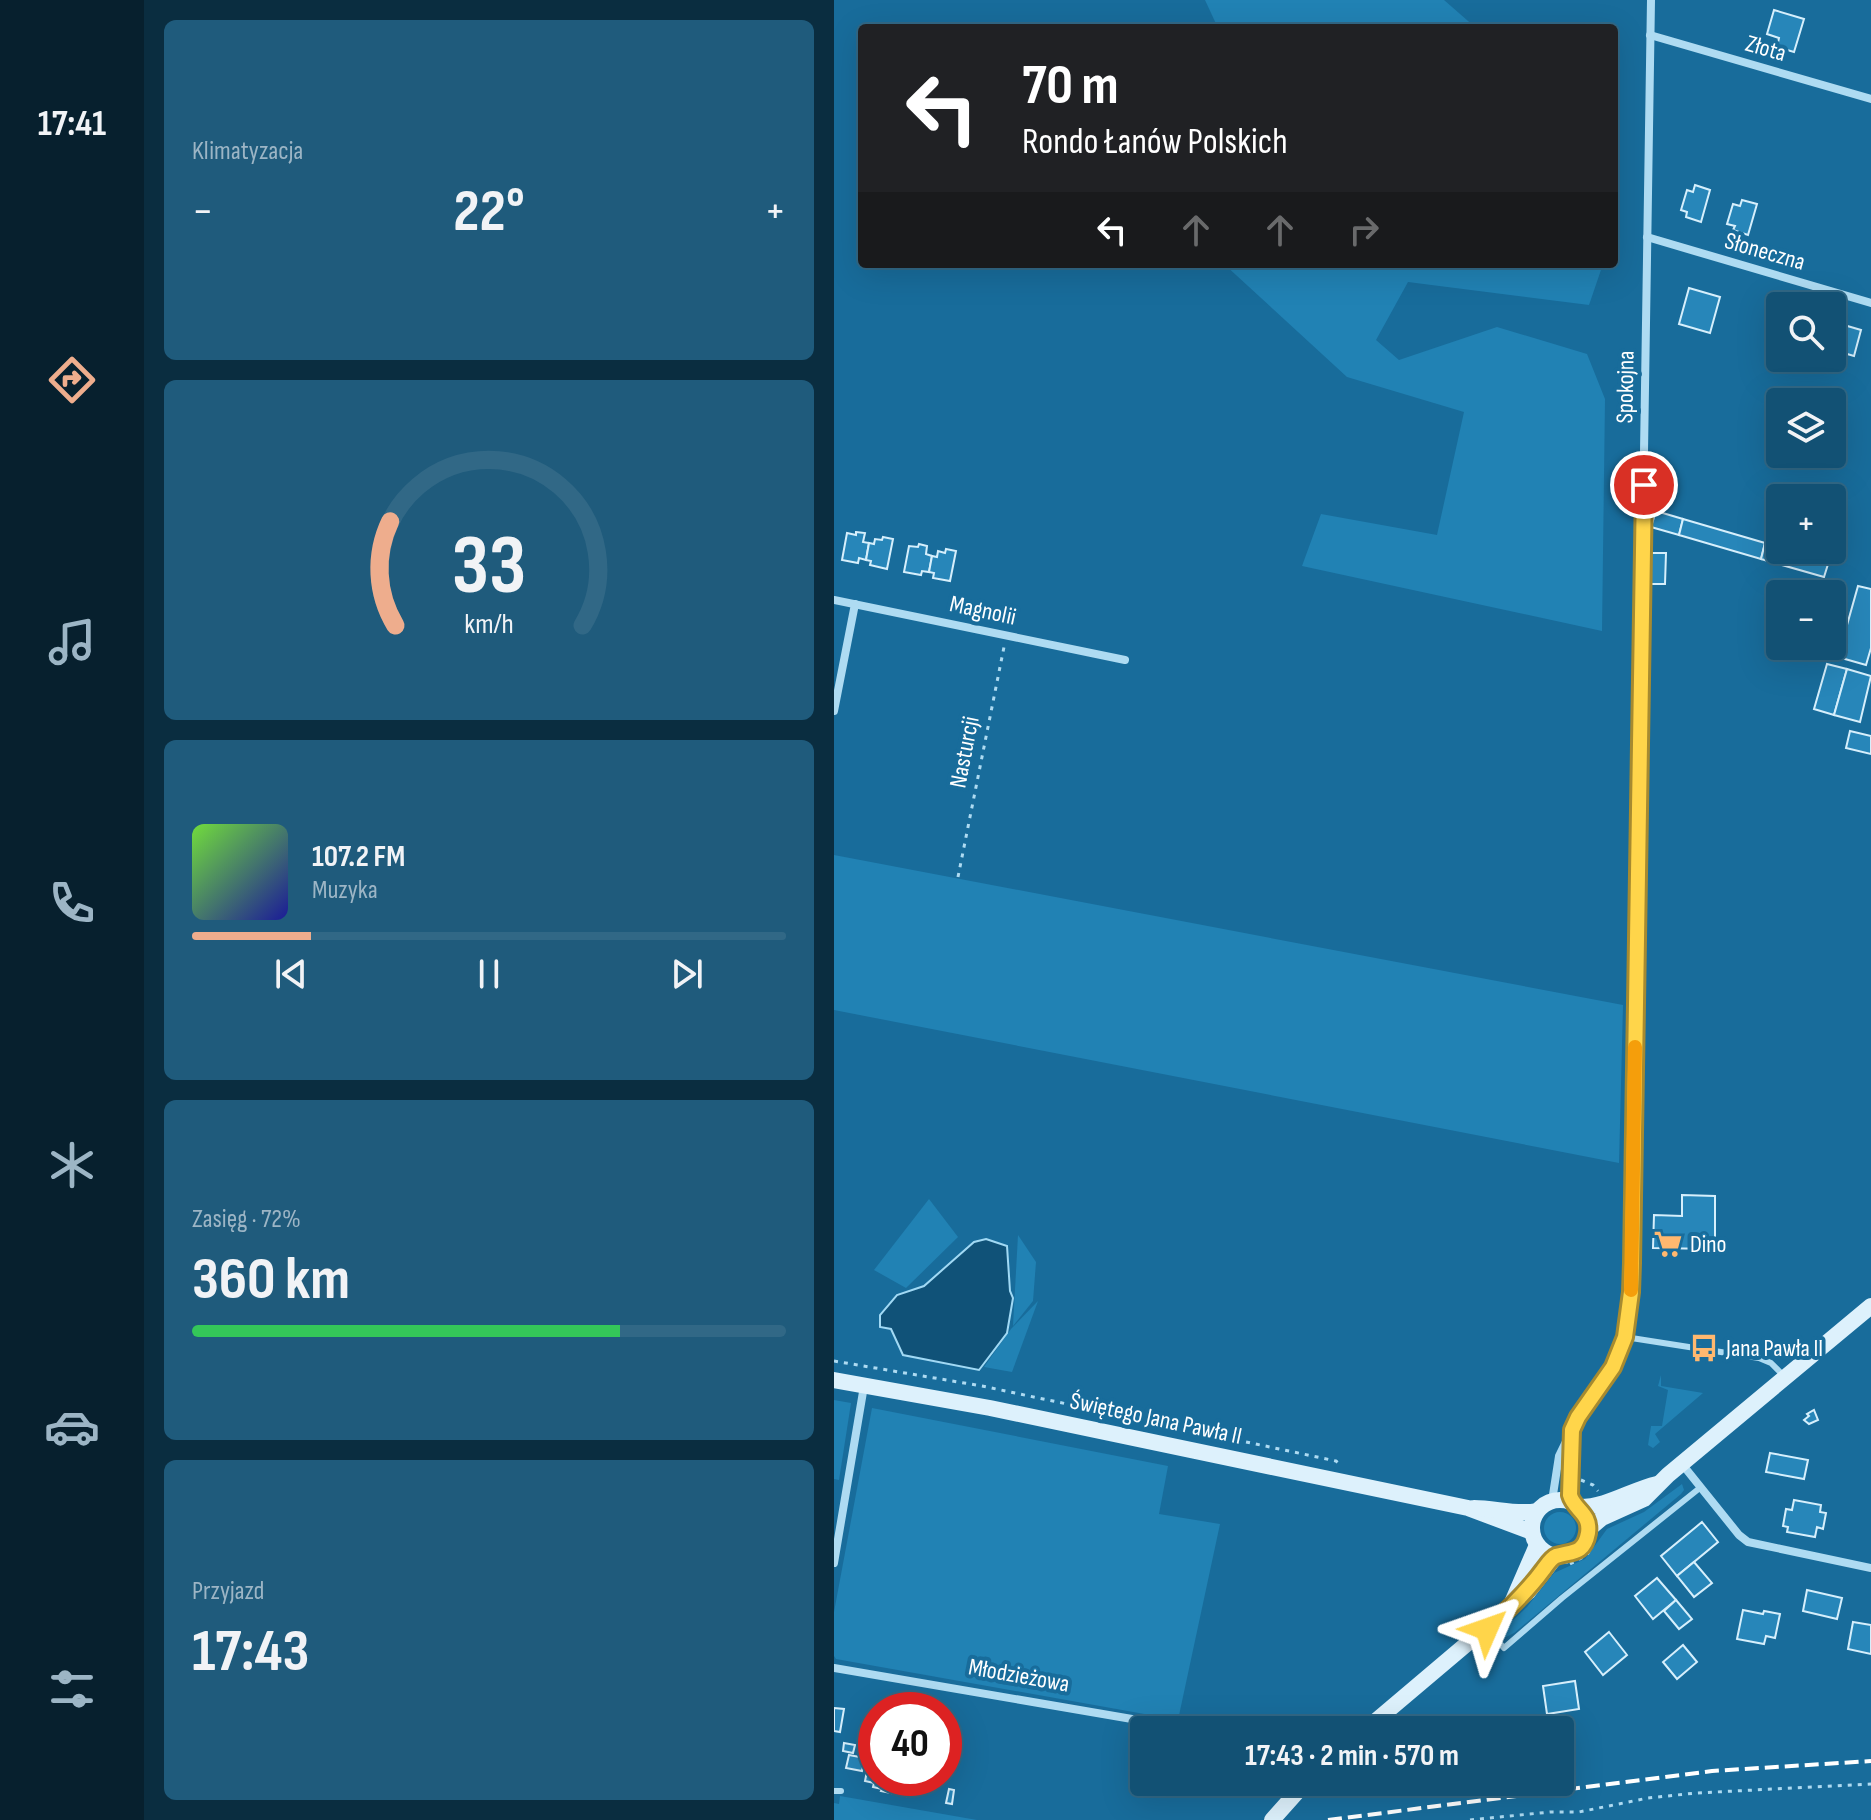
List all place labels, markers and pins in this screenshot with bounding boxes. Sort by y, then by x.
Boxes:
pin [1610,451,1678,519]
supermarket icon: Dino [1653,1229,1683,1259]
place label: Dino [1690,1230,1727,1259]
bus stop icon: Jana Pawła II [1689,1333,1719,1363]
place label: Jana Pawła II [1725,1334,1823,1363]

